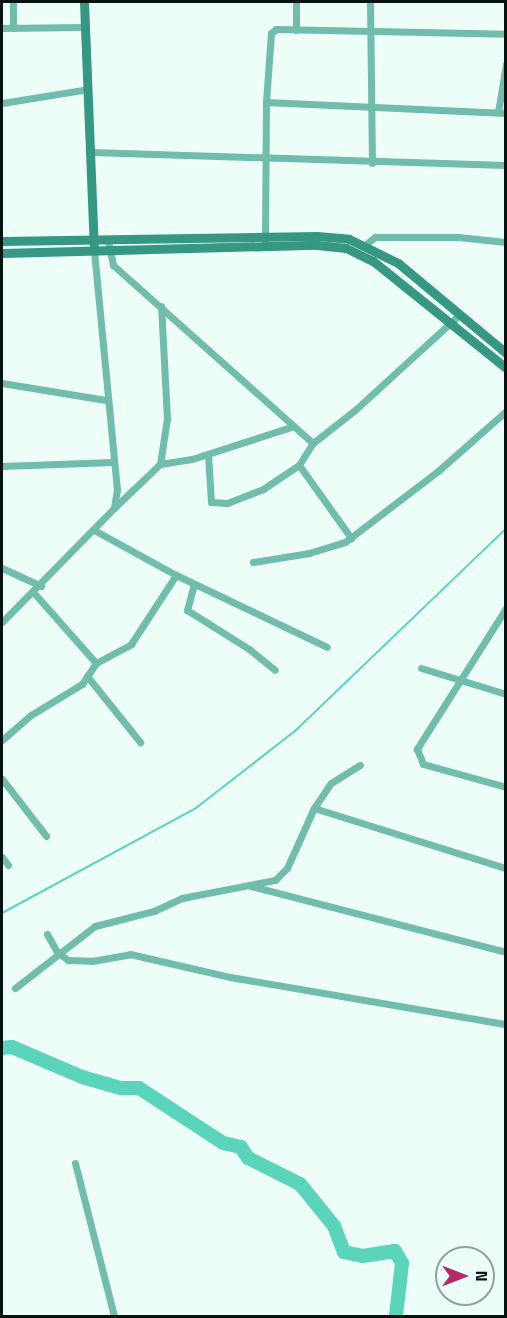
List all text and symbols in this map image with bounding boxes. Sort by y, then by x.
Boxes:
north arrow [435,1246,495,1306]
text: N [471,1271,492,1281]

